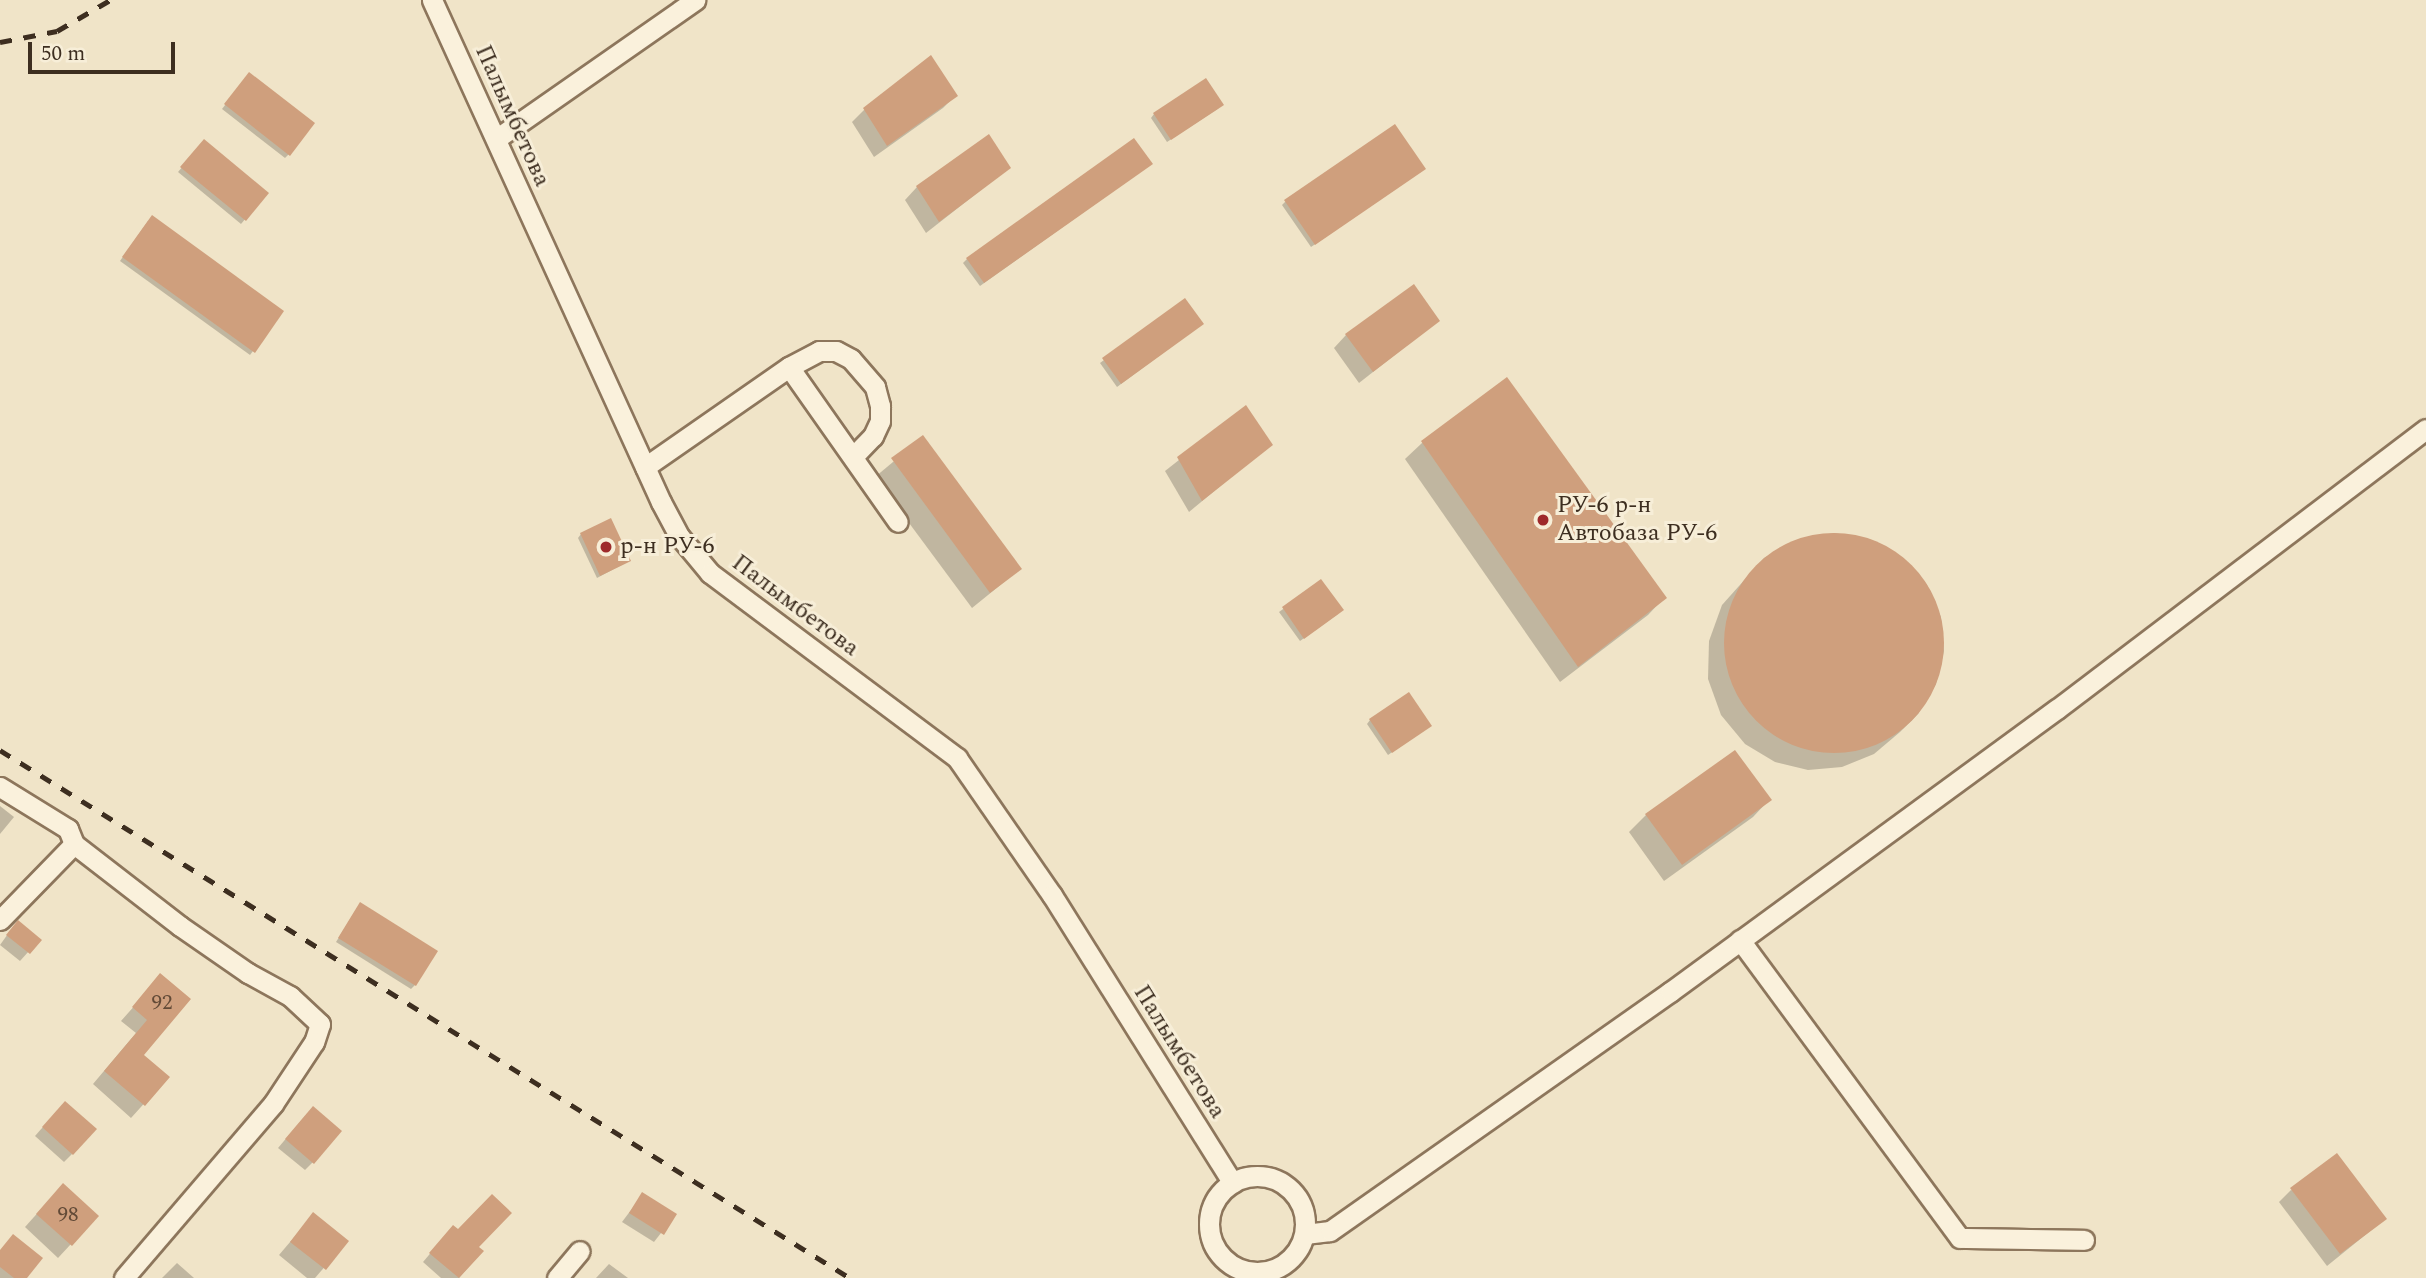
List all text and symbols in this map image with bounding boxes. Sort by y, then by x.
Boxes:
scale bar [32,28,178,72]
text: 50 m [41,38,85,70]
street label: Палымбетова [468,41,556,191]
place label: РУ-6 р-н Автобаза РУ-6 [1557,492,1717,548]
marker: РУ-6 р-н Автобаза РУ-6 [1535,512,1551,528]
place label: р-н РУ-6 [620,533,714,561]
marker: р-н РУ-6 [598,539,614,555]
street label: Палымбетова [726,549,864,663]
street label: Палымбетова [1127,980,1231,1124]
house number: 92 [152,990,172,1016]
house number: 98 [58,1202,78,1228]

